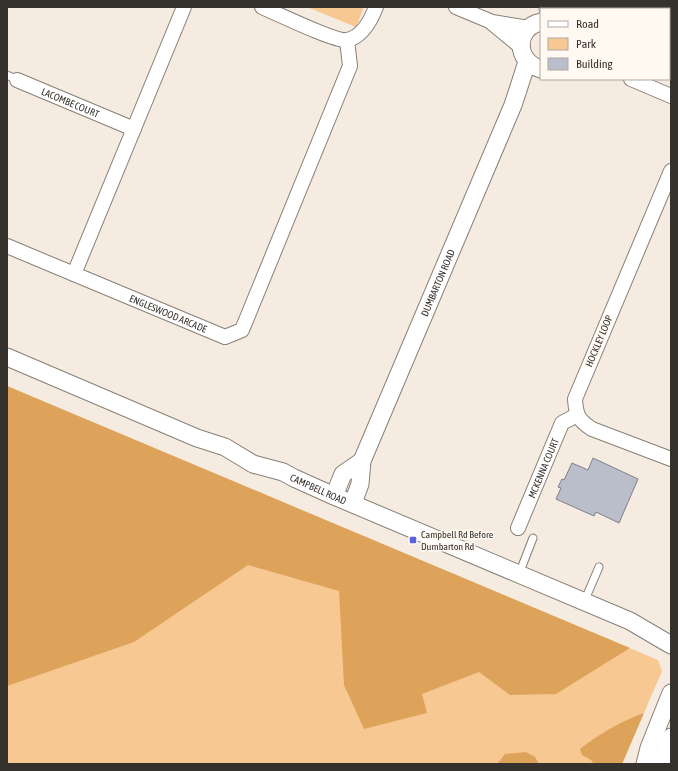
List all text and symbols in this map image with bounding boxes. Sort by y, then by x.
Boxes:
legend [540,8,670,80]
text: Road [576,17,599,31]
text: Park [576,37,597,51]
text: Building [576,57,614,71]
street label: LACOMBE COURT [40,85,102,120]
street label: DUMBARTON ROAD [419,247,457,318]
street label: ENGLESWOOD ARCADE [128,292,209,335]
street label: HOCKLEY LOOP [583,313,615,369]
street label: MCKENNA COURT [526,436,561,500]
street label: CAMPBELL ROAD [288,471,349,506]
place label: Campbell Rd Before Dumbarton Rd [421,529,494,552]
marker: Campbell Rd Before Dumbarton Rd [408,535,418,545]

